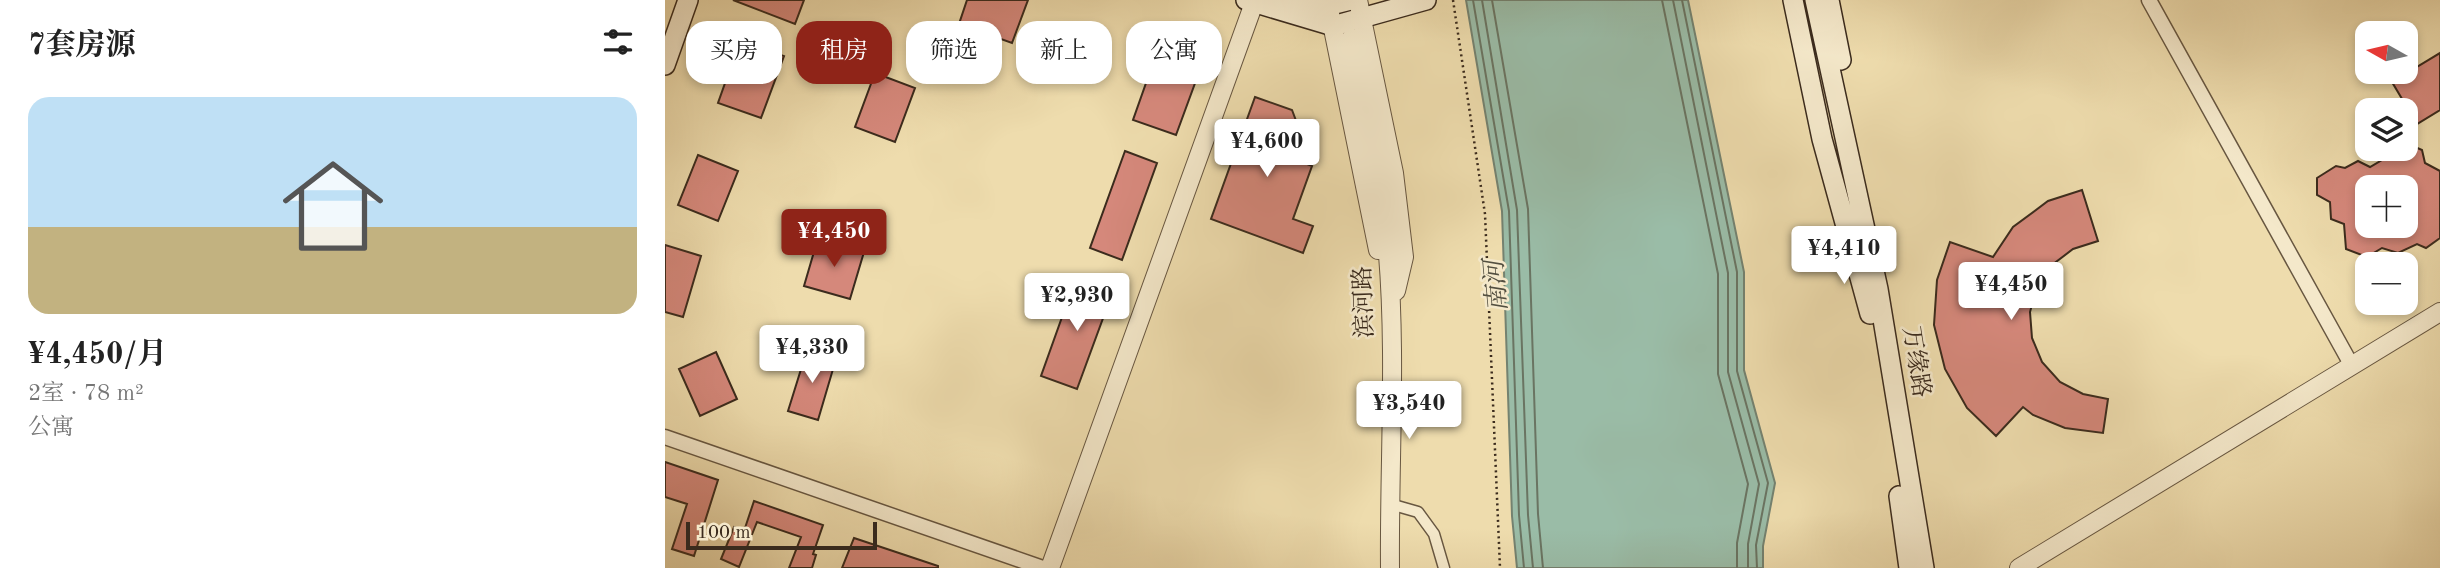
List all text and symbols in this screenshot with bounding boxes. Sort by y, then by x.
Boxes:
chip: 买房 [686,21,782,84]
chip: 租房 [796,21,892,84]
chip: 筛选 [906,21,1002,84]
chip: 新上 [1016,21,1112,84]
chip: 公寓 [1126,21,1222,84]
north arrow [2355,21,2419,84]
map controls [2355,21,2418,315]
icon: filters [599,23,637,61]
text: 7套房源 [28,31,135,61]
button: layers [2355,98,2418,161]
pin: ¥4,600 [1210,120,1324,179]
text: ¥4,600 [1230,130,1304,153]
icon: home [270,143,396,269]
button: + [2355,175,2418,238]
pin: ¥4,450 [777,210,891,269]
text: ¥4,450 [797,220,871,243]
pin: ¥4,410 [1787,226,1901,286]
text: ¥4,410 [1807,237,1881,260]
button: − [2355,252,2418,315]
water label: 南河 [1479,255,1512,313]
pin: ¥4,450 [1954,262,2068,322]
street label: 滨河路 [1349,266,1378,339]
text: ¥4,450 [1974,273,2048,296]
pin: ¥2,930 [1020,274,1134,333]
text: ¥2,930 [1040,284,1114,307]
street label: 万缘路 [1898,324,1935,399]
pin: ¥4,330 [755,326,869,385]
text: ¥4,330 [775,336,849,359]
text: ¥4,450/月 [28,340,167,370]
text: 2室 · 78 m² [28,382,144,405]
pin: ¥3,540 [1352,382,1466,441]
text: ¥3,540 [1372,392,1446,415]
text: 公寓 [28,416,74,439]
scale bar [686,519,877,551]
text: 100 m [697,524,750,543]

